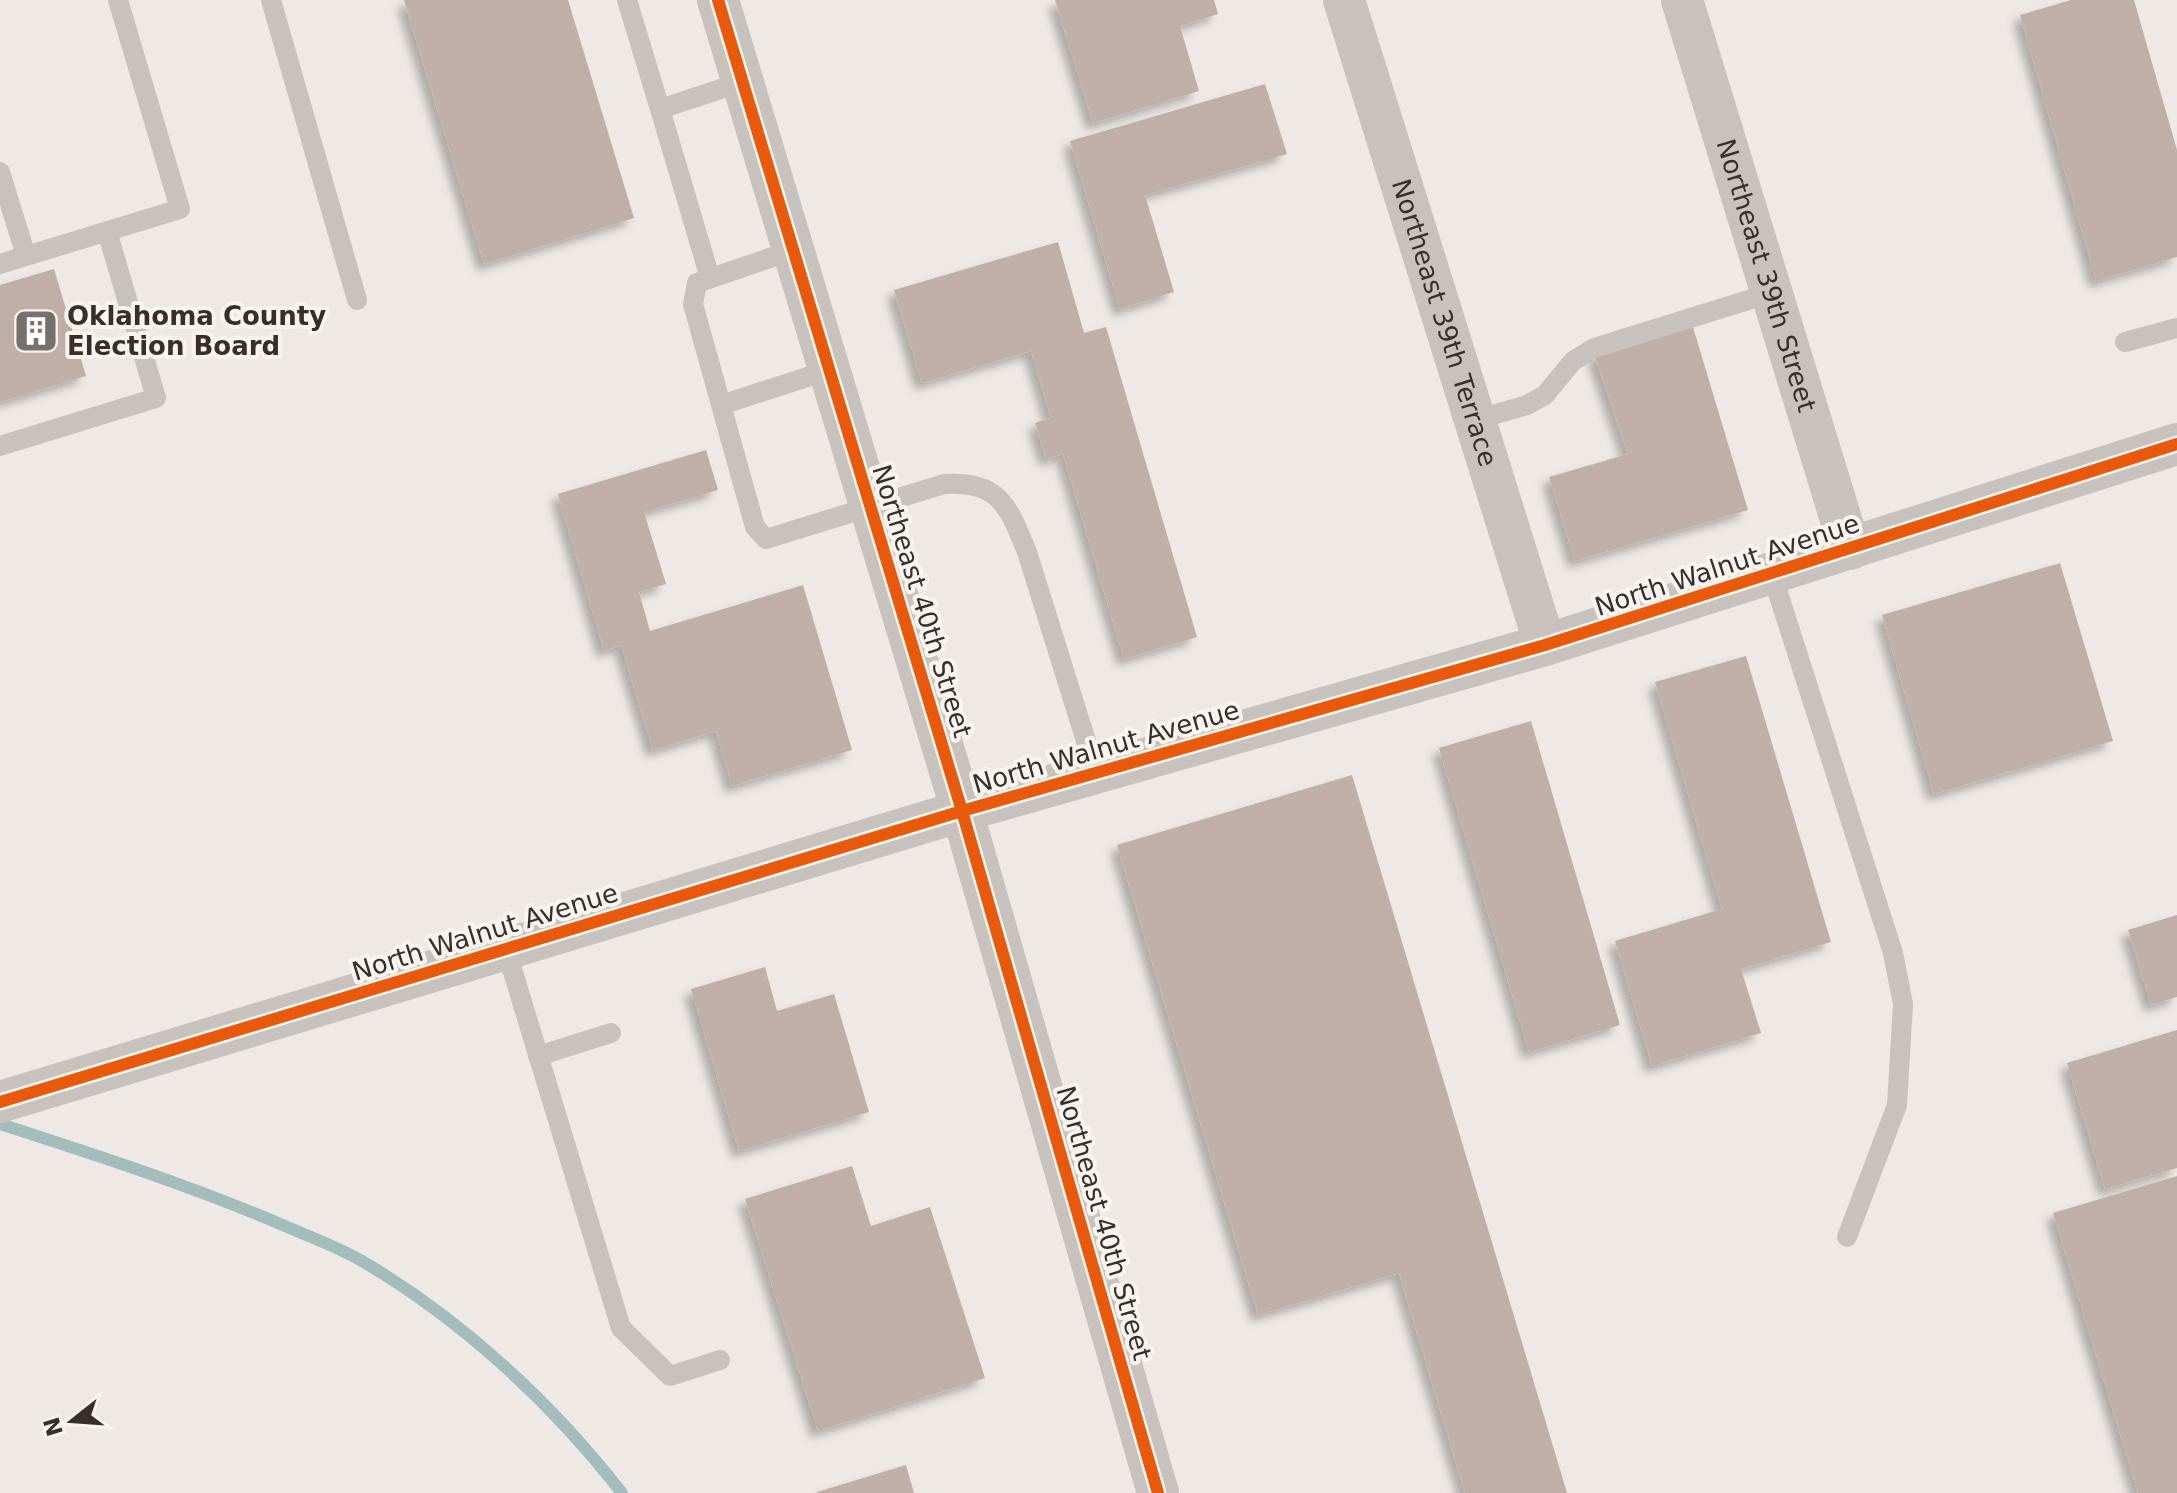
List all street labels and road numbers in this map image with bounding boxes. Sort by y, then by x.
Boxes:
street label: Northeast 39th Street [1710,135,1822,415]
street label: Northeast 39th Terrace [1386,175,1503,470]
street label: Northeast 40th Street [866,461,978,741]
street label: North Walnut Avenue [1591,508,1863,622]
street label: North Walnut Avenue [969,695,1243,799]
street label: North Walnut Avenue [349,877,621,987]
street label: Northeast 40th Street [1050,1083,1158,1363]

